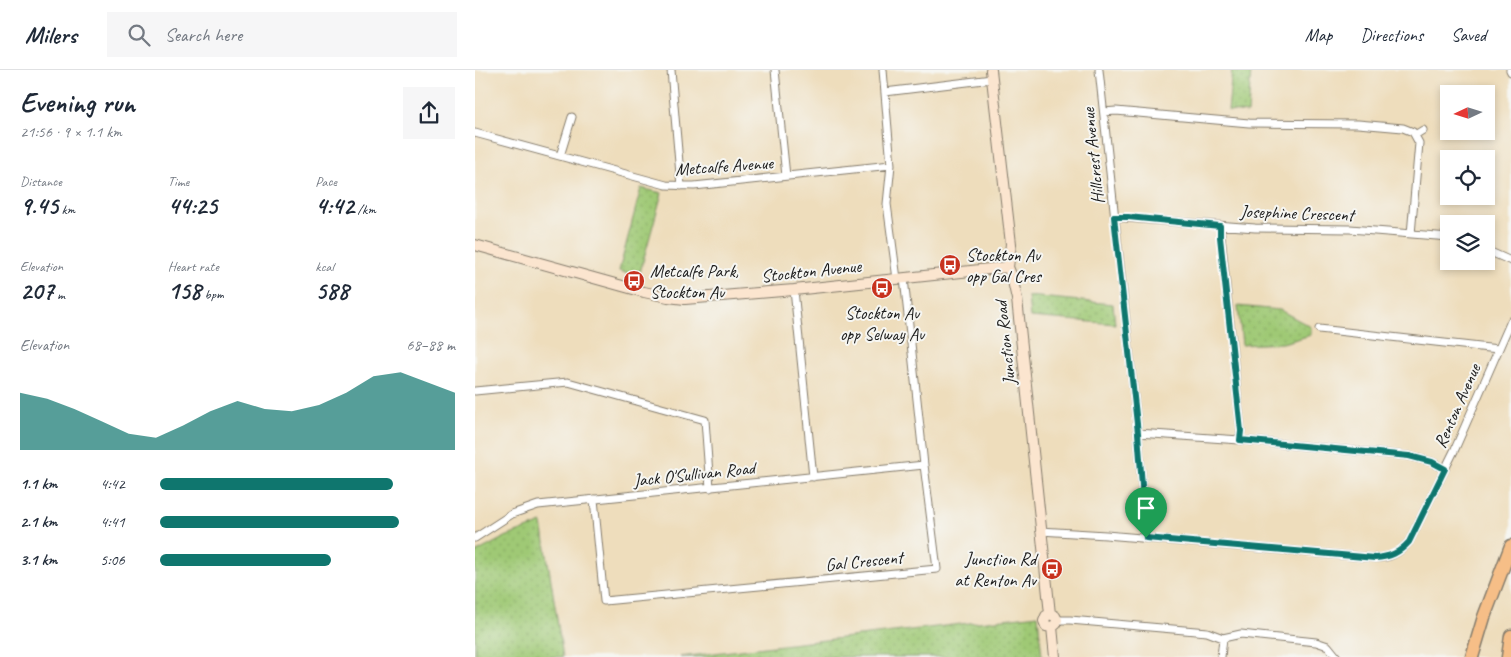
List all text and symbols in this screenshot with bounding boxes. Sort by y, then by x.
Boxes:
search box [107,12,457,57]
text: Milers [25,20,77,50]
icon: search [125,21,153,49]
text: Search here [165,23,242,47]
text: Map [1305,24,1332,46]
text: Directions [1360,24,1423,46]
text: Saved [1451,24,1486,46]
text: Evening run [20,85,135,120]
north arrow [1440,85,1495,140]
map controls [1440,85,1495,270]
button: share [403,87,455,139]
street label: Hillcrest Avenue [1077,106,1109,205]
text: 21:56 · 9 × 1.1 km [20,122,122,142]
button: locate [1440,150,1495,205]
street label: Metcalfe Avenue [674,152,775,180]
text: Distance [20,173,62,190]
text: Time [168,173,189,190]
text: Pace [315,173,337,190]
text: 9.45 [20,190,58,222]
text: 44:25 [168,190,217,222]
text: 4:42 [315,190,354,222]
street label: Josephine Crescent [1239,200,1357,226]
text: km [58,201,75,218]
text: /km [354,201,376,218]
button: layers [1440,215,1495,270]
place label: Stockton Av opp Gal Cres [966,244,1043,287]
bus stop icon: Stockton Av opp Gal Cres [938,253,962,277]
street label: Stockton Avenue [760,255,863,287]
text: Elevation [20,258,63,275]
text: Heart rate [168,258,219,275]
text: kcal [315,258,334,275]
place label: Metcalfe Park, Stockton Av [650,260,739,303]
bus stop icon: Metcalfe Park, Stockton Av [622,269,646,293]
text: 207 [20,275,54,307]
text: 158 [168,275,201,307]
text: 588 [315,275,349,307]
bus stop icon: Stockton Av opp Selway Av [870,276,894,300]
text: m [54,286,65,303]
text: bpm [201,286,224,303]
street label: Junction Road [989,297,1020,387]
place label: Stockton Av opp Selway Av [840,302,926,345]
text: Elevation [20,335,69,355]
text: 68–88 m [406,335,455,355]
street label: Renton Avenue [1429,360,1486,451]
street label: Jack O'Sullivan Road [631,456,759,491]
text: 1.1 km [20,474,57,494]
text: 4:42 [100,474,125,494]
pin [1125,487,1167,538]
icon: arrive [1132,494,1160,522]
text: 2.1 km [20,512,57,532]
text: 4:41 [100,512,125,532]
street label: Gal Crescent [824,546,907,576]
place label: Junction Rd at Renton Av [955,548,1039,591]
text: 3.1 km [20,550,57,570]
text: 5:06 [100,550,125,570]
bus stop icon: Junction Rd at Renton Av [1040,557,1064,581]

